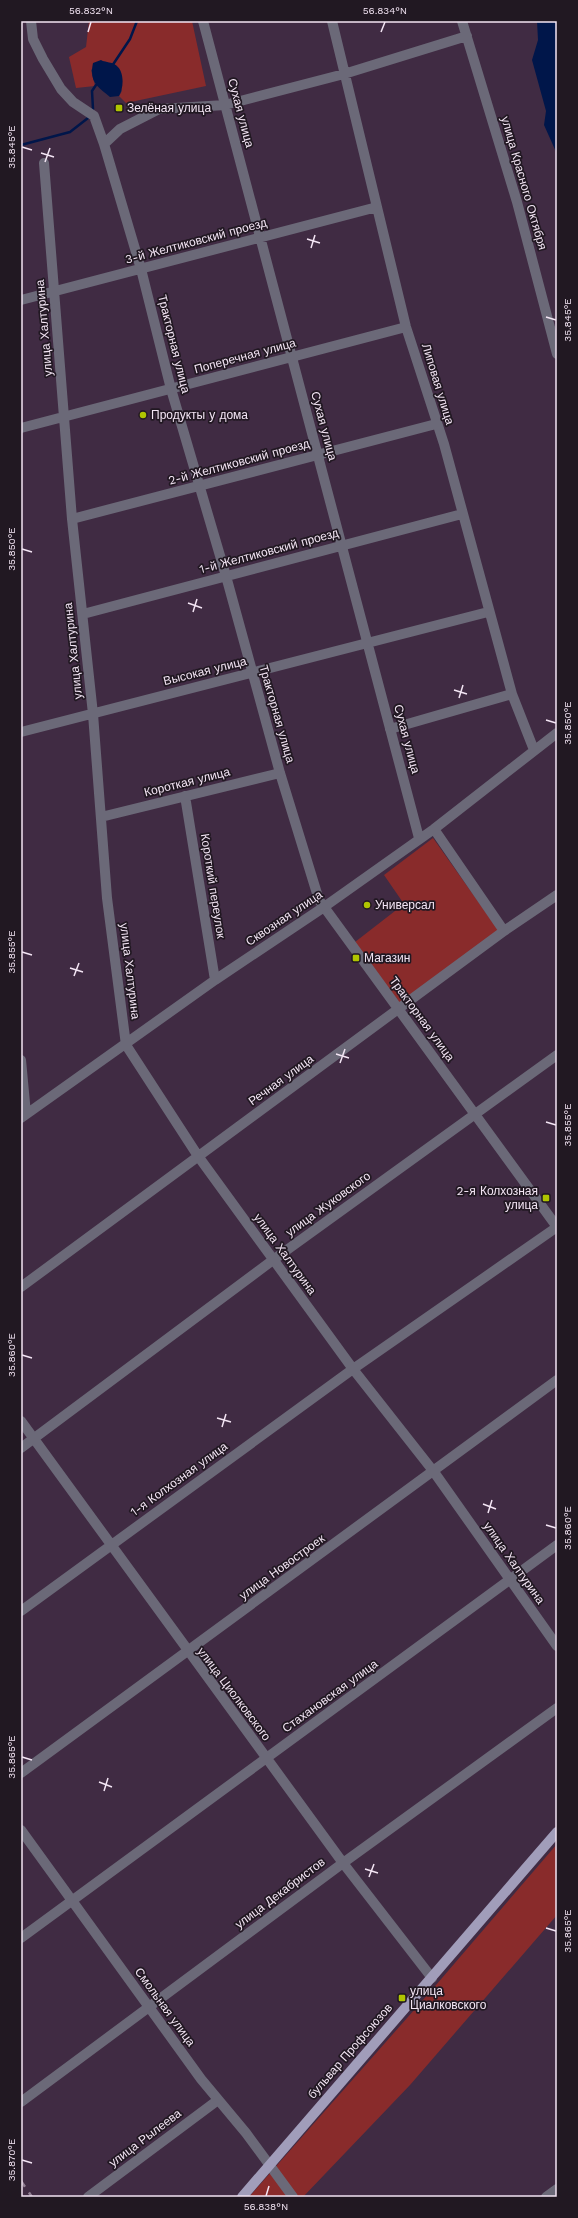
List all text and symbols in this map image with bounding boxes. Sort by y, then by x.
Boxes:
text: 56.832°N [69,5,113,16]
text: 56.834°N [363,5,407,16]
street label: Сухая улица [225,77,257,149]
place label: Зелёная улица [127,101,211,115]
marker: Зелёная улица [114,103,124,113]
street label: улица Красного Октября [498,115,550,251]
text: 35.845°E [6,125,17,169]
street label: 3-й Желтиковский проезд [124,215,268,267]
street label: улица Халтурина [33,279,55,377]
street label: Тракторная улица [155,293,193,395]
text: 35.845°E [562,298,573,342]
street label: Поперечная улица [193,336,298,376]
street label: Липовая улица [419,342,457,427]
street label: Сухая улица [308,390,340,462]
place label: Продукты у дома [151,408,248,422]
marker: Продукты у дома [138,410,148,420]
street label: 2-й Желтиковский проезд [167,436,311,488]
street label: 1-й Желтиковский проезд [198,526,340,576]
text: 35.850°E [6,527,17,571]
street label: улица Халтурина [61,602,85,700]
street label: Высокая улица [162,654,248,688]
street label: Тракторная улица [256,664,298,765]
text: 35.850°E [562,701,573,745]
street label: Сухая улица [391,703,423,775]
street label: Короткая улица [143,764,232,799]
street label: Короткий переулок [198,832,228,940]
street label: Сквозная улица [243,887,325,949]
place label: Универсал [375,898,435,912]
marker: Универсал [362,900,372,910]
street label: улица Халтурина [117,922,143,1020]
text: 35.855°E [6,930,17,974]
place label: Магазин [364,951,410,965]
marker: Магазин [351,953,361,963]
street label: Тракторная улица [387,974,458,1064]
street label: Речная улица [246,1052,316,1108]
text: 35.855°E [562,1103,573,1147]
street label: улица Жуковского [283,1168,373,1239]
place label: 2-я Колхозная улица [456,1184,538,1212]
marker: 2-я Колхозная улица [541,1193,551,1203]
street label: улица Халтурина [251,1211,319,1298]
text: 35.860°E [6,1333,17,1377]
street label: 1-я Колхозная улица [128,1439,231,1519]
text: 35.860°E [562,1506,573,1550]
street label: улица Халтурина [480,1519,548,1607]
street label: улица Новостроек [237,1531,328,1603]
street label: улица Циолковского [194,1645,274,1744]
street label: Стахановская улица [280,1656,381,1735]
text: 35.865°E [6,1735,17,1779]
street label: улица Декабристов [232,1855,328,1931]
text: 35.865°E [562,1909,573,1953]
street label: Смольная улица [132,1965,198,2049]
place label: улица Циалковского [410,1984,487,2012]
marker: улица Циалковского [397,1993,407,2003]
street label: бульвар Профсоюзов [305,2001,395,2101]
street label: улица Рылеева [106,2106,184,2170]
text: 35.870°E [6,2139,17,2181]
text: 56.838°N [244,2201,288,2212]

